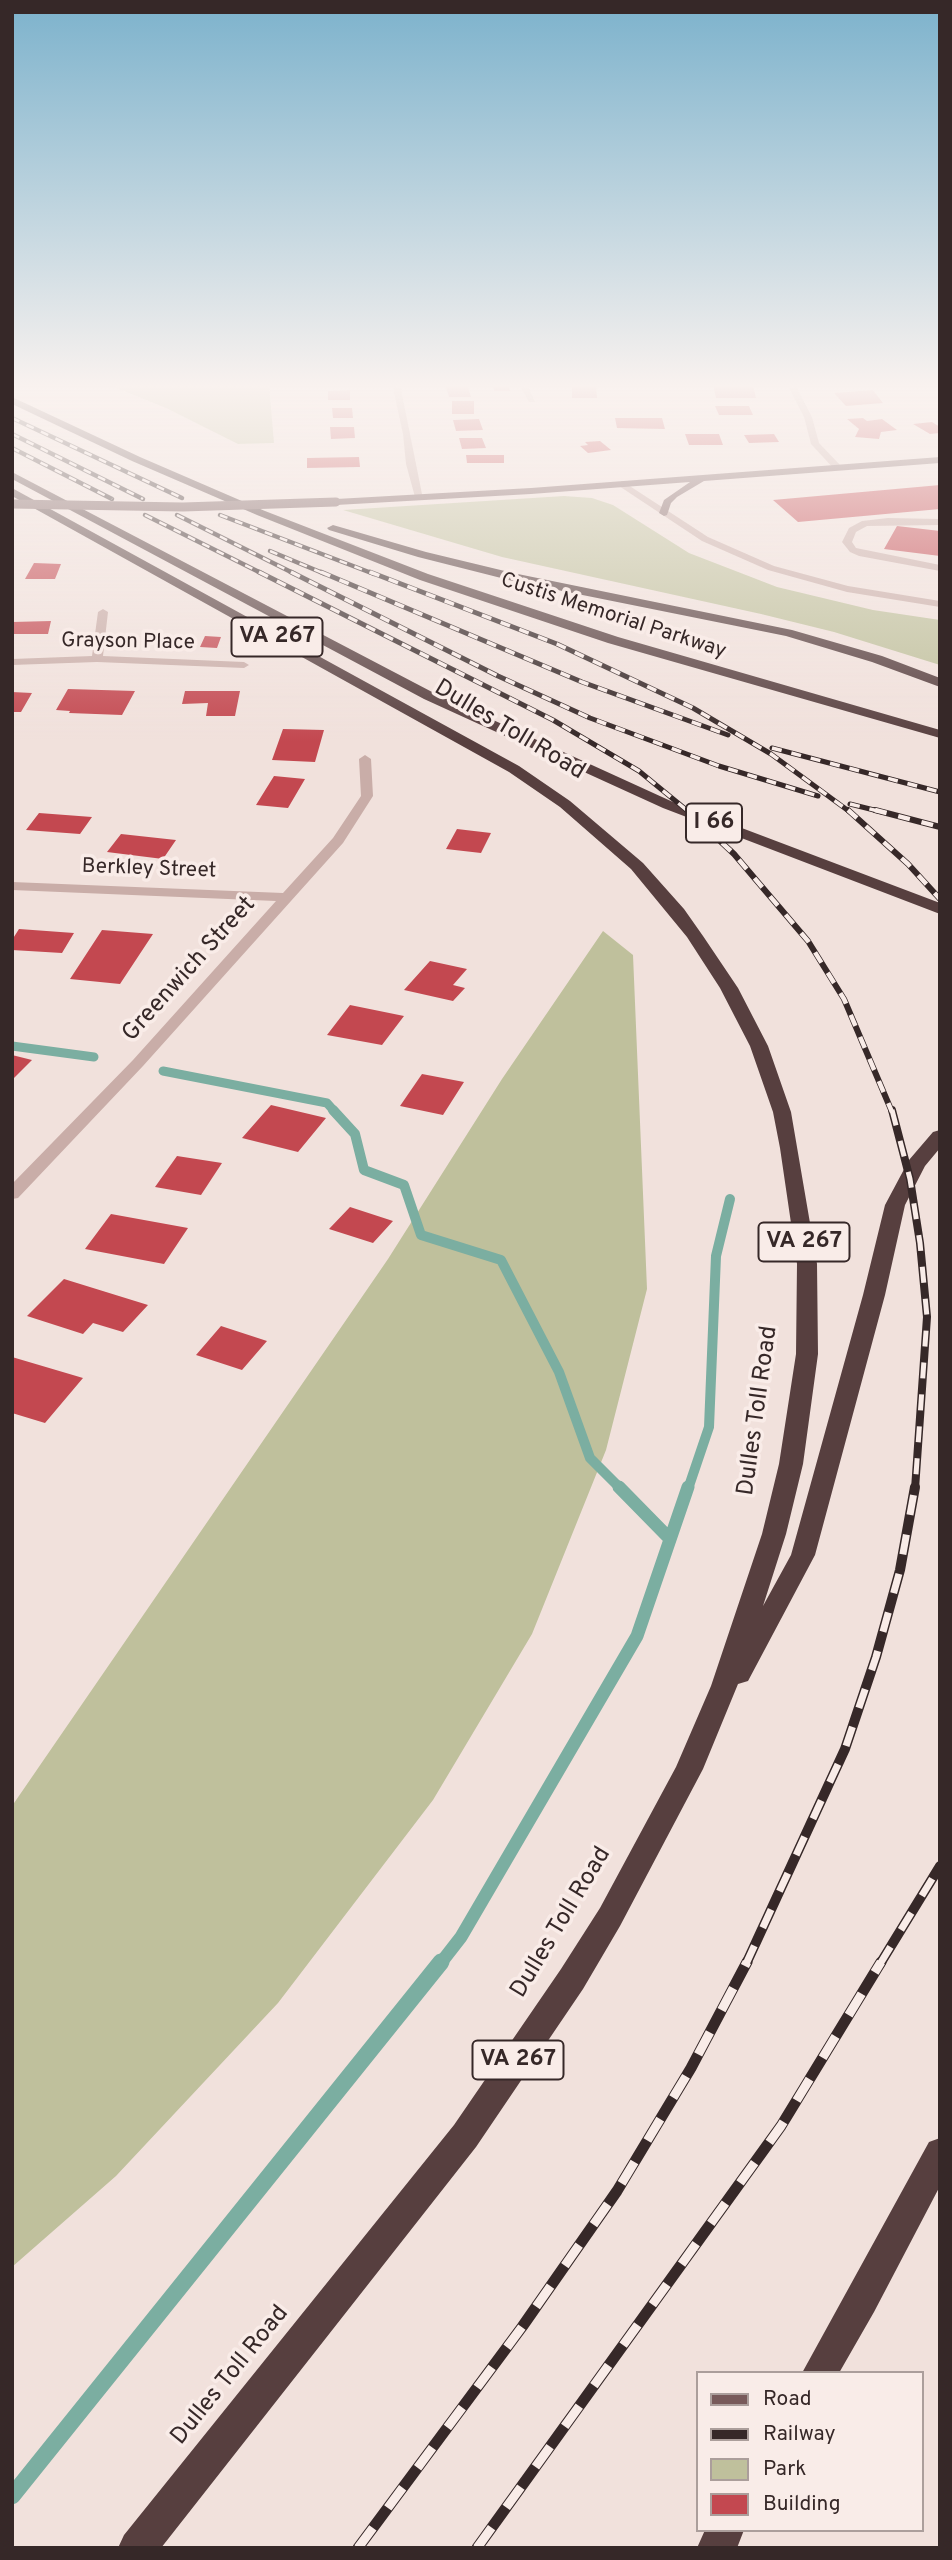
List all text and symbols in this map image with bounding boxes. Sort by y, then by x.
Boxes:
street label: Custis Memorial Parkway [497,569,729,665]
road number: VA 267 [232,618,322,656]
street label: Grayson Place [61,629,195,657]
street label: Dulles Toll Road [428,675,590,787]
road number: I 66 [686,804,742,842]
street label: Berkley Street [81,855,217,885]
street label: Greenwich Street [117,891,263,1049]
road number: VA 267 [758,1222,850,1261]
street label: Dulles Toll Road [733,1324,785,1498]
street label: Dulles Toll Road [506,1842,618,2004]
road number: VA 267 [472,2040,564,2080]
street label: Dulles Toll Road [166,2300,296,2452]
legend [696,2371,924,2532]
text: Road [763,2386,812,2413]
text: Railway [763,2421,836,2448]
text: Park [763,2456,806,2483]
text: Building [763,2491,841,2518]

